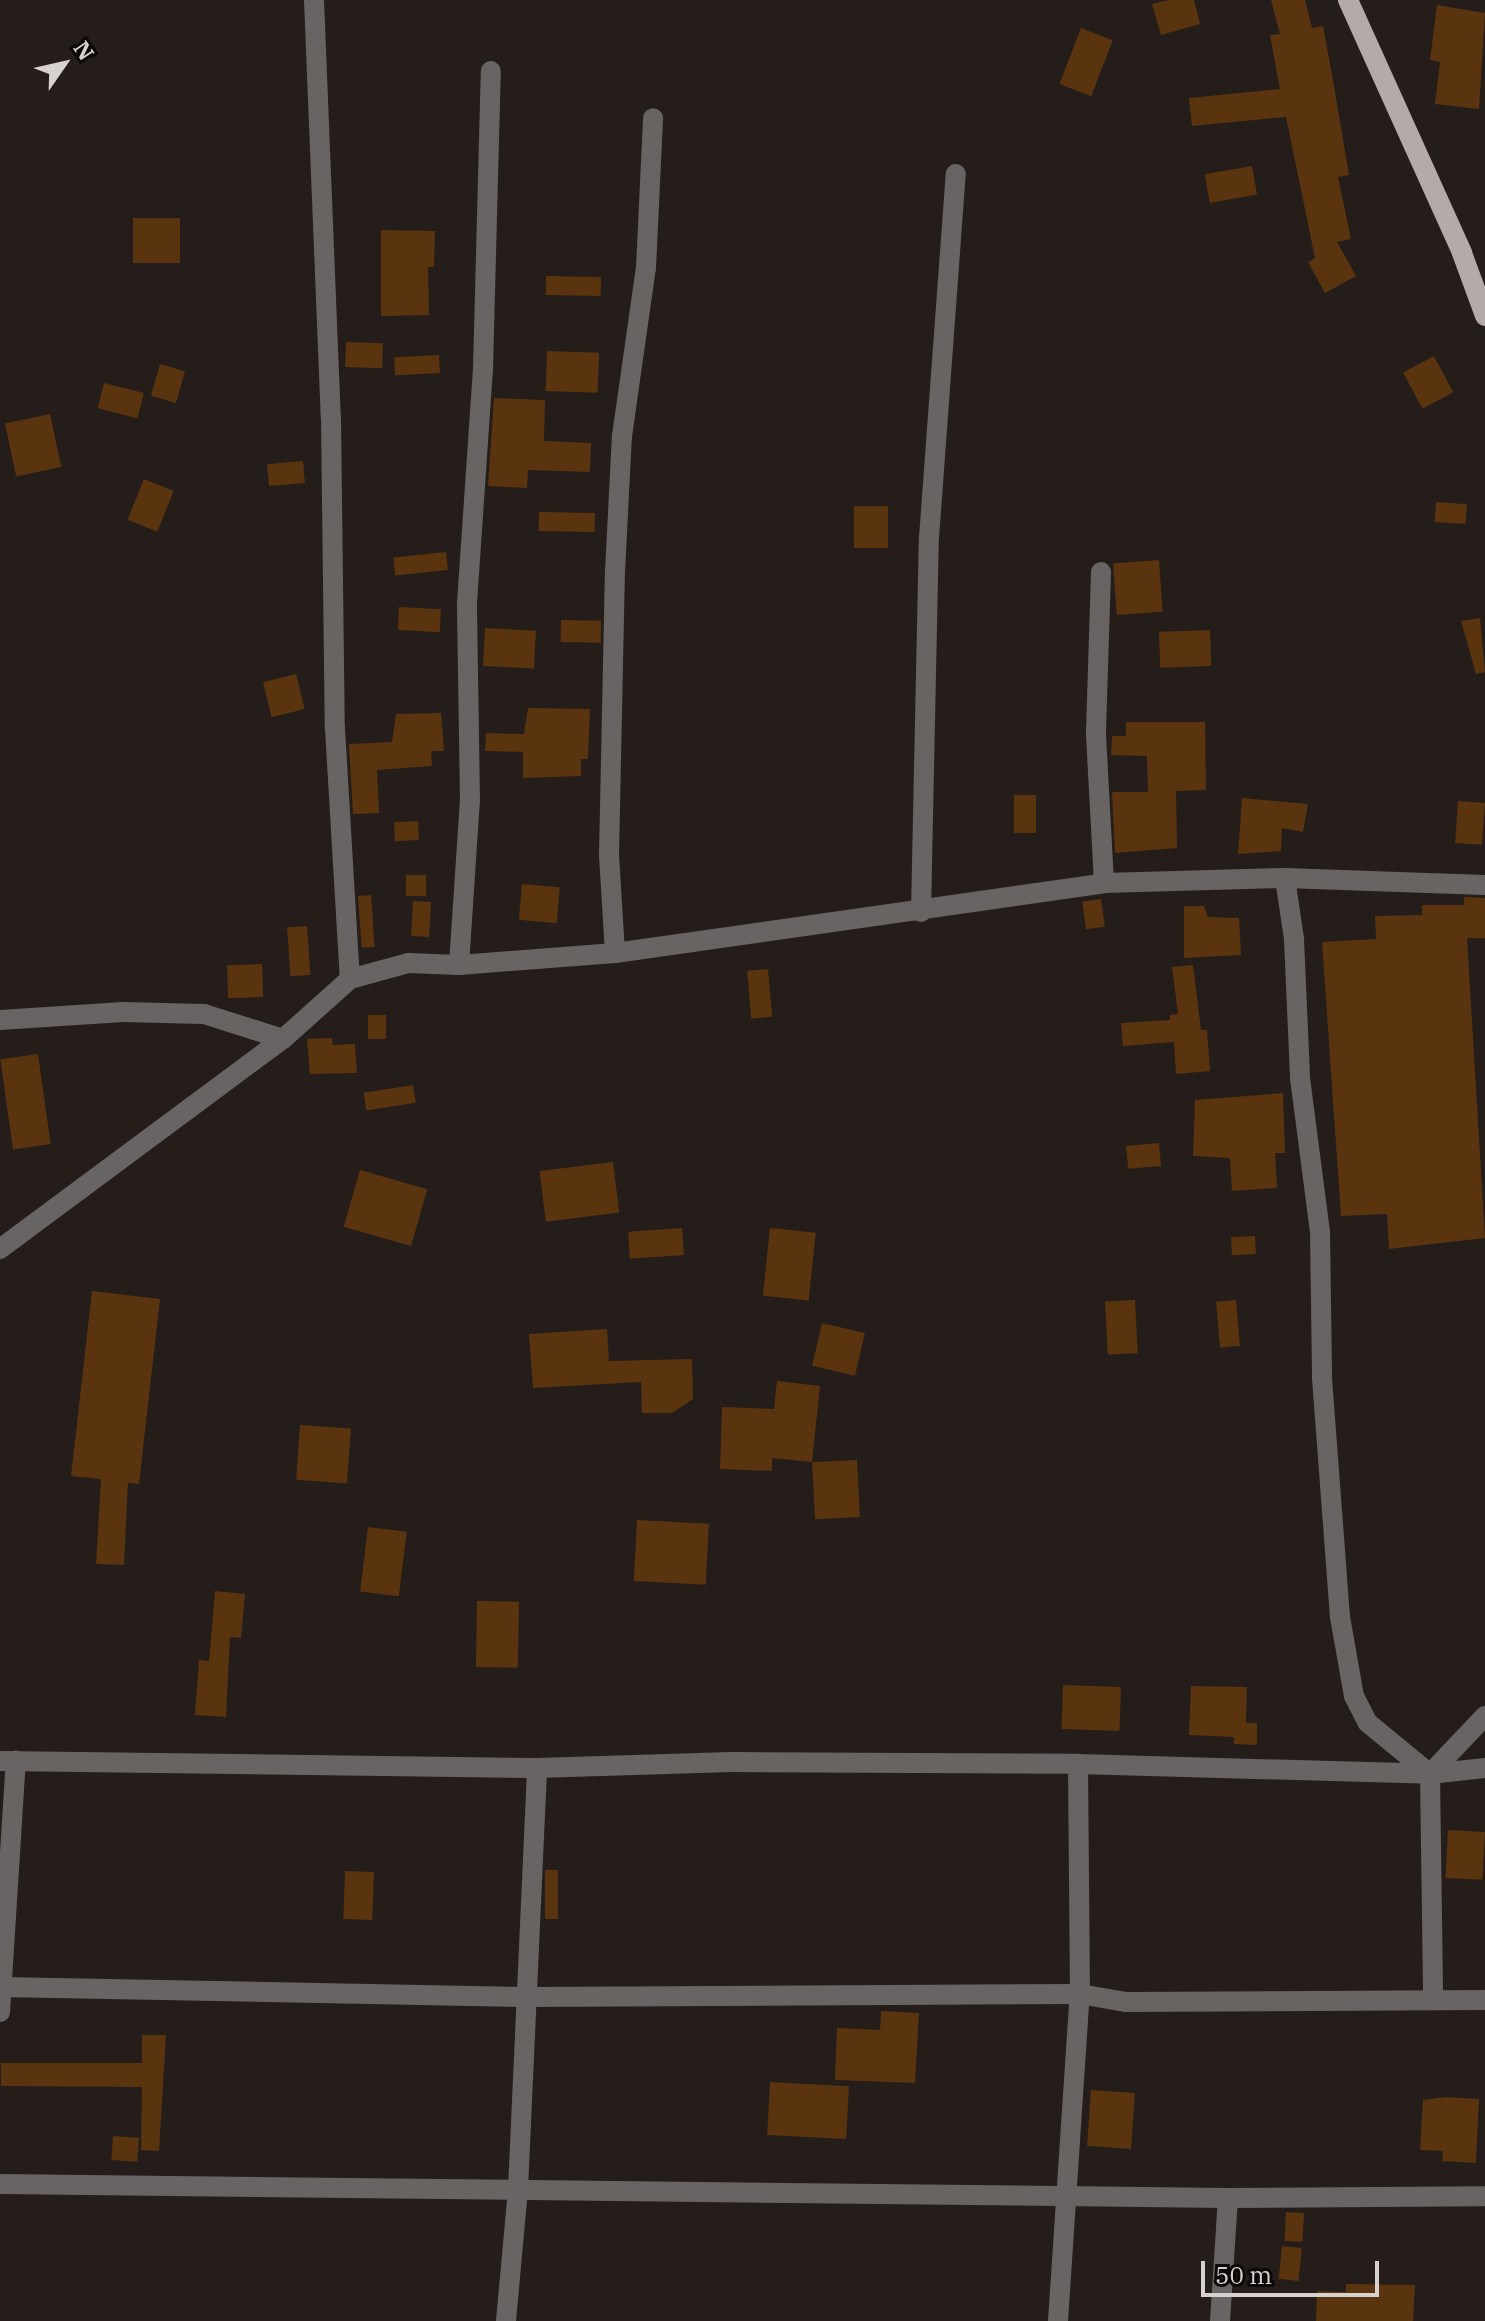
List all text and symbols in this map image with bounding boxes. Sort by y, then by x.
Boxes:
north arrow [24,24,104,104]
text: N [67,35,101,66]
scale bar [1205,2245,1383,2295]
text: 50 m [1215,2259,1272,2291]

